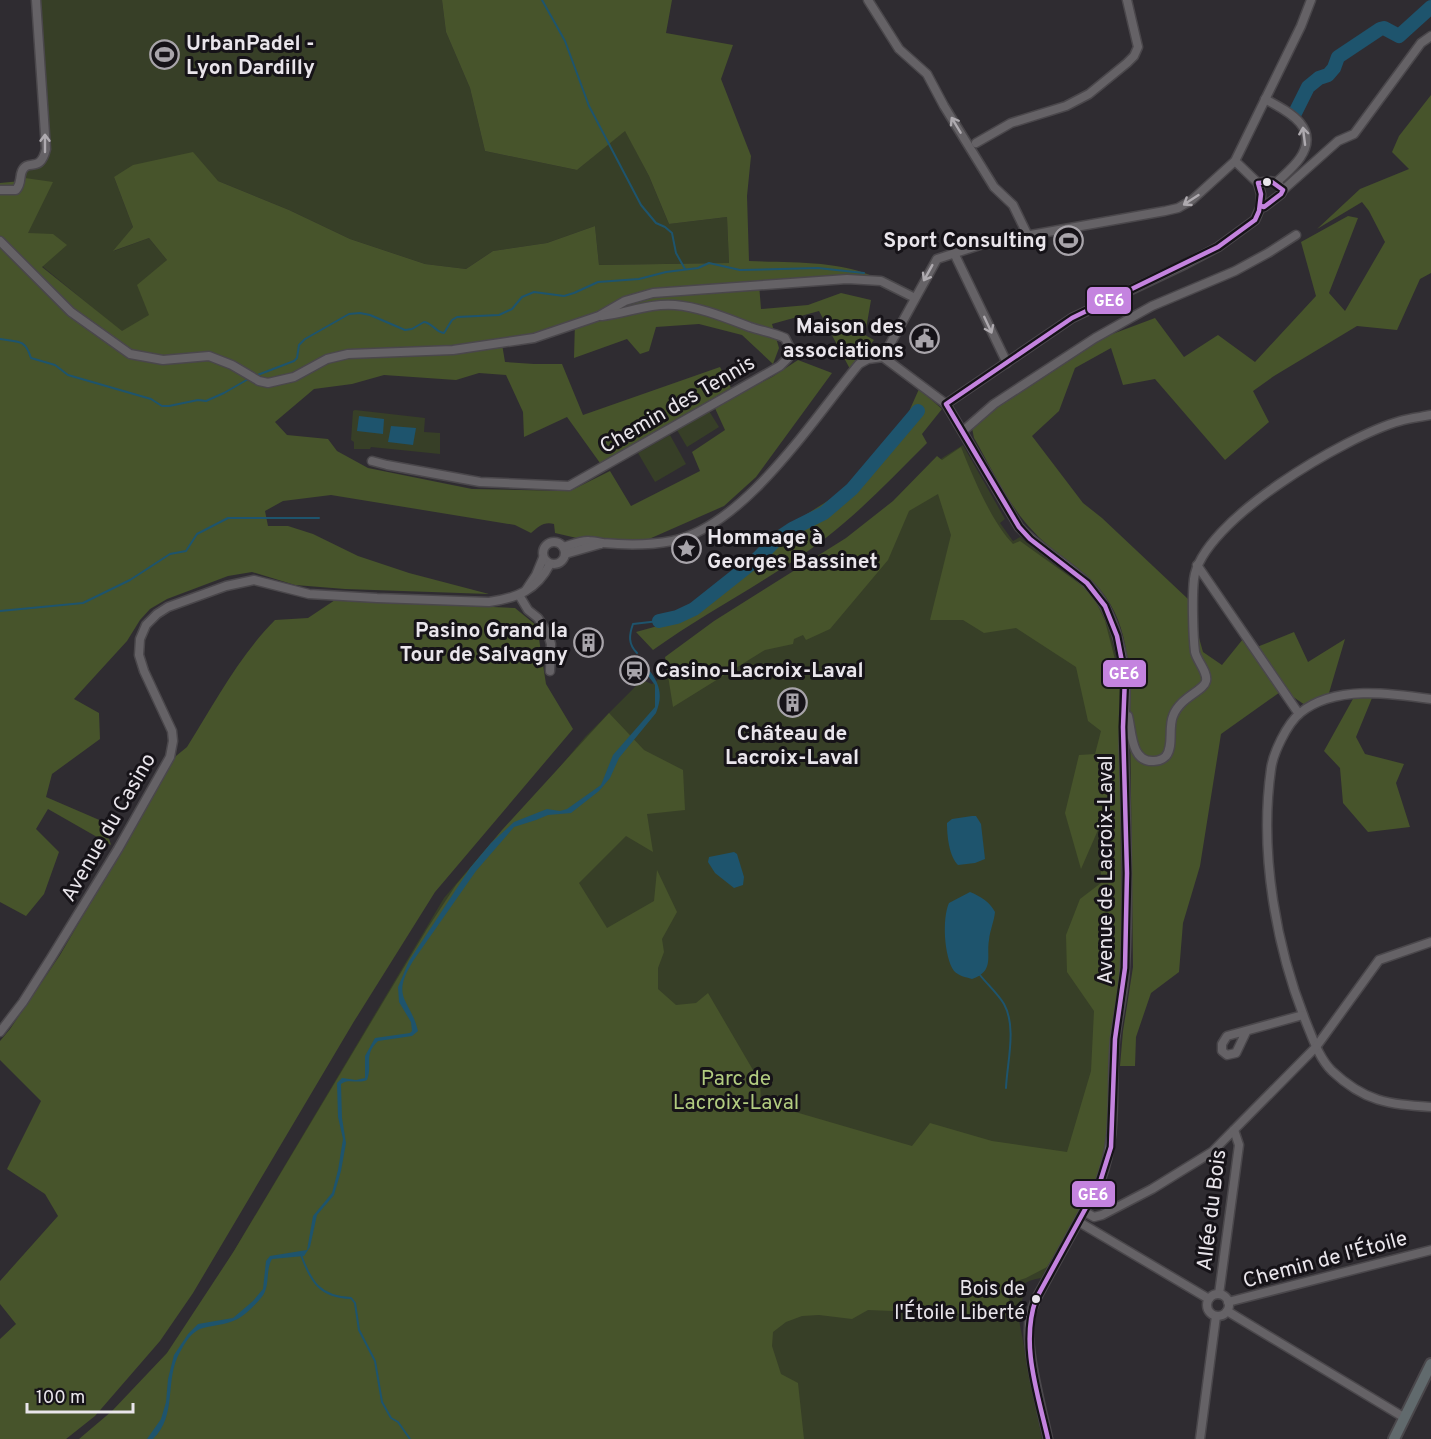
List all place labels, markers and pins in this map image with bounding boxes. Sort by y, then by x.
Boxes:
place label: UrbanPadel - Lyon Dardilly [186,31,315,82]
sports icon: UrbanPadel - Lyon Dardilly [149,39,181,71]
unlabelled marker [1261,176,1273,188]
sports icon: Sport Consulting [1052,224,1084,256]
place label: Sport Consulting [883,228,1047,255]
place label: Maison des associations [783,314,904,365]
public building icon: Maison des associations [909,322,941,354]
place label: Hommage à Georges Bassinet [707,525,878,576]
place icon: Hommage à Georges Bassinet [670,533,702,565]
place label: Pasino Grand la Tour de Salvagny [400,618,568,669]
building icon: Pasino Grand la Tour de Salvagny [573,626,605,658]
station icon: Casino-Lacroix-Laval [618,654,650,686]
place label: Casino-Lacroix-Laval [655,658,864,685]
building icon: Château de Lacroix-Laval [776,686,808,718]
place label: Château de Lacroix-Laval [725,721,859,772]
place label: Bois de l'Étoile Liberté [894,1277,1025,1327]
marker: Bois de l'Étoile Liberté [1030,1293,1042,1305]

